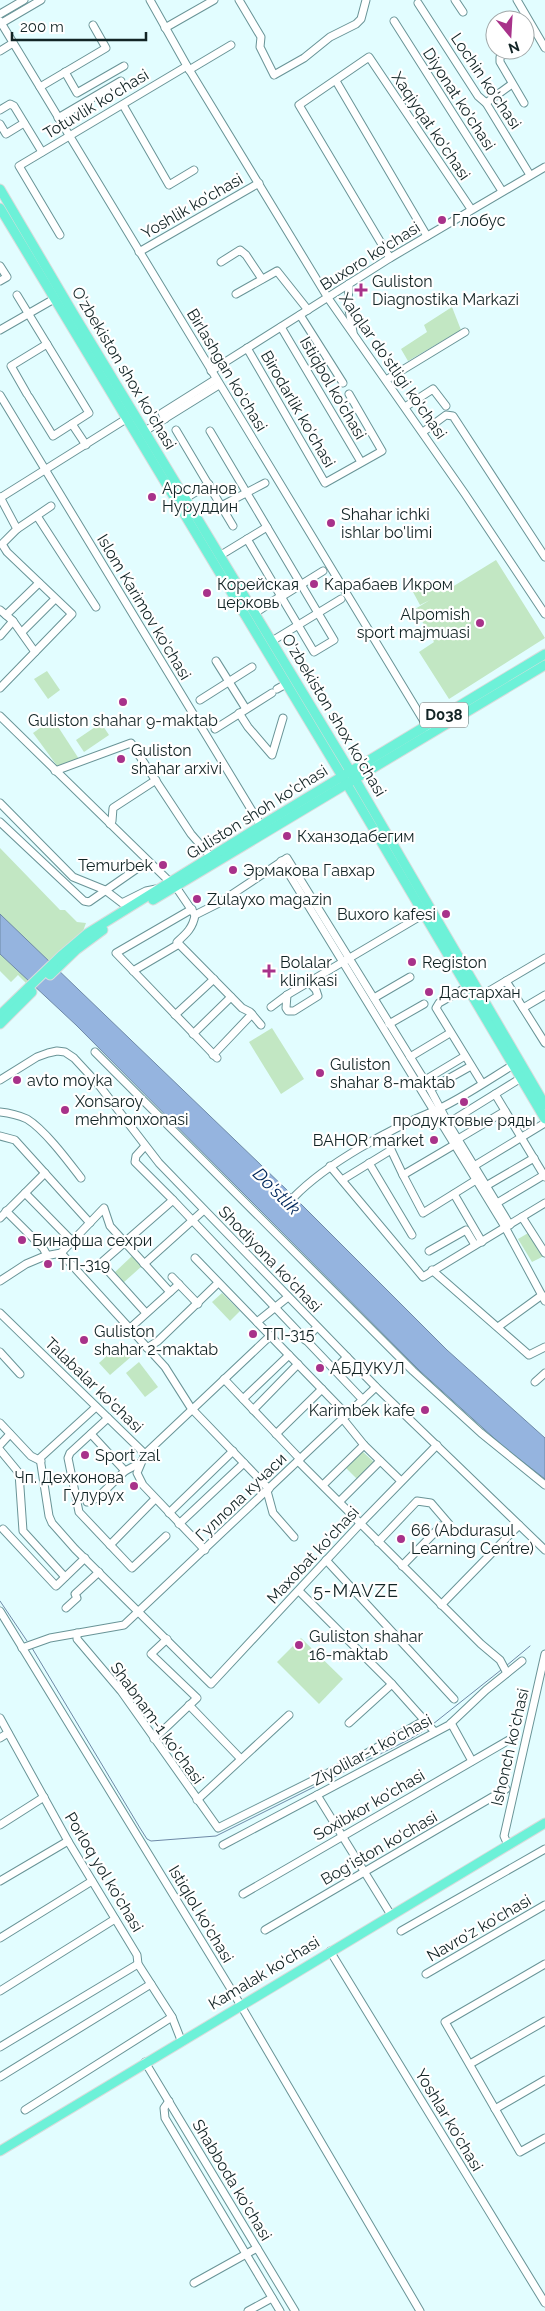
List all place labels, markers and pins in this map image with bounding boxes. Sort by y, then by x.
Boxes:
place label: Глобус [452,211,506,230]
marker: Глобус [436,214,448,226]
place label: Guliston Diagnostika Markazi [372,272,519,309]
marker: Guliston Diagnostika Markazi [354,283,368,297]
place label: Арсланов Нуруддин [162,479,238,516]
marker: Арсланов Нуруддин [146,491,158,503]
place label: Shahar ichki ishlar bo'limi [341,505,432,542]
marker: Shahar ichki ishlar bo'limi [325,517,337,529]
place label: Корейская церковь [217,575,299,612]
place label: Карабаев Икром [324,575,453,594]
marker: Карабаев Икром [308,578,320,590]
marker: Корейская церковь [201,587,213,599]
place label: Alpomish sport majmuasi [357,605,470,642]
marker: Alpomish sport majmuasi [474,617,486,629]
marker: Guliston shahar 9-maktab [117,696,129,708]
place label: Guliston shahar 9-maktab [28,711,218,730]
place label: Guliston shahar arxivi [131,741,222,778]
marker: Guliston shahar arxivi [115,753,127,765]
place label: Кханзодабегим [297,827,414,846]
marker: Кханзодабегим [281,830,293,842]
place label: Temurbek [78,856,154,875]
marker: Temurbek [157,859,169,871]
place label: Эрмакова Гавхар [243,861,375,880]
marker: Эрмакова Гавхар [227,864,239,876]
place label: Zulayxo magazin [207,890,332,909]
marker: Zulayxo magazin [191,893,203,905]
place label: Buxoro kafesi [337,905,436,924]
marker: Buxoro kafesi [440,908,452,920]
place label: Bolalar klinikasi [280,953,338,990]
place label: Registon [422,953,487,972]
marker: Registon [406,956,418,968]
marker: Bolalar klinikasi [262,964,276,978]
place label: Дастархан [439,983,521,1002]
marker: Дастархан [423,986,435,998]
place label: Guliston shahar 8-maktab [330,1055,455,1092]
marker: Guliston shahar 8-maktab [314,1067,326,1079]
place label: avto moyka [27,1071,113,1090]
marker: avto moyka [11,1074,23,1086]
place label: Xonsaroy mehmonxonasi [75,1092,188,1129]
marker: продуктовые ряды [458,1096,470,1108]
marker: Xonsaroy mehmonxonasi [59,1104,71,1116]
place label: продуктовые ряды [392,1111,536,1130]
place label: BAHOR market [313,1131,425,1150]
marker: BAHOR market [428,1134,440,1146]
place label: Бинафша сехри [32,1231,152,1250]
marker: Бинафша сехри [16,1234,28,1246]
place label: ТП-319 [58,1255,110,1274]
marker: ТП-319 [42,1258,54,1270]
place label: Guliston shahar 2-maktab [94,1322,218,1359]
place label: ТП-315 [263,1325,315,1344]
marker: ТП-315 [247,1328,259,1340]
marker: Guliston shahar 2-maktab [78,1334,90,1346]
place label: АБДУКУЛ [330,1359,405,1378]
marker: АБДУКУЛ [314,1362,326,1374]
place label: Karimbek kafe [309,1401,415,1420]
marker: Karimbek kafe [419,1404,431,1416]
place label: Sport zal [95,1446,161,1465]
marker: Sport zal [79,1449,91,1461]
place label: Чп. Дехконова Гулурух [15,1468,124,1505]
marker: Чп. Дехконова Гулурух [128,1480,140,1492]
place label: 66 (Abdurasul Learning Centre) [411,1521,534,1558]
marker: 66 (Abdurasul Learning Centre) [395,1533,407,1545]
place label: Guliston shahar 16-maktab [309,1627,423,1664]
marker: Guliston shahar 16-maktab [293,1639,305,1651]

